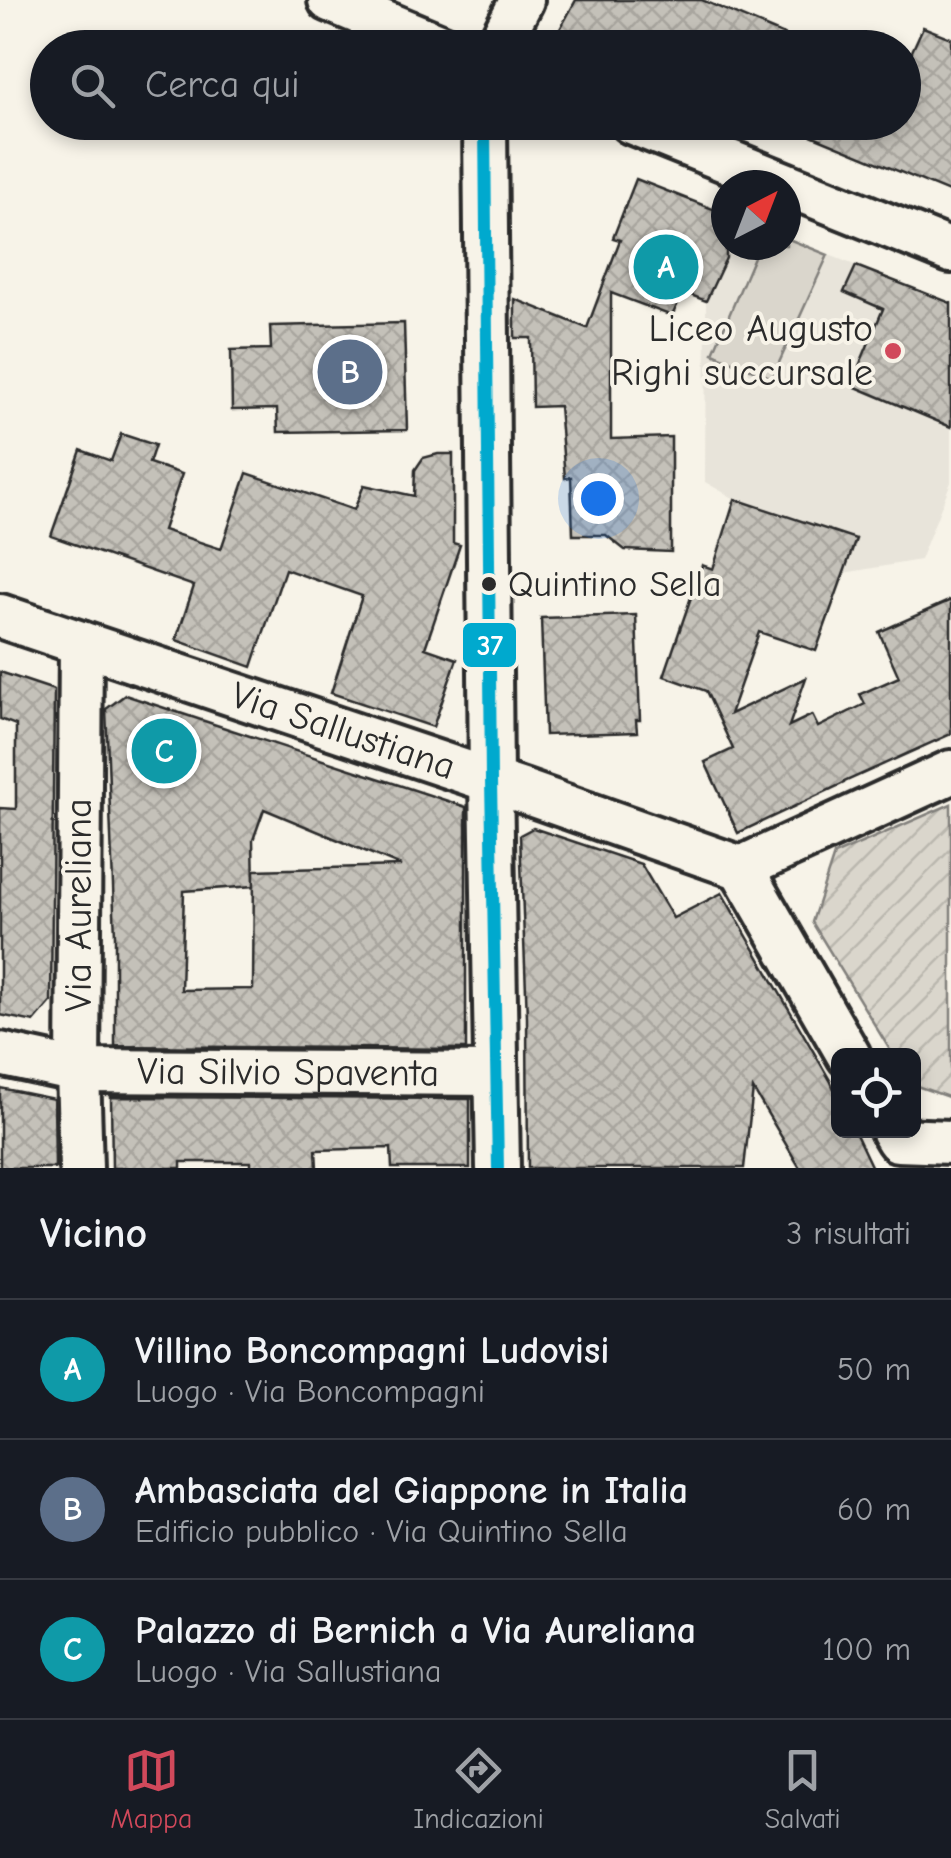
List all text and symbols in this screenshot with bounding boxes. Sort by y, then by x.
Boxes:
search box [30,30,921,140]
icon: search [65,58,120,113]
text: Cerca qui [145,63,300,107]
north arrow [711,170,801,260]
pin: A [634,230,698,304]
place label: Liceo Augusto Righi succursale [611,307,873,395]
pin: B [318,334,382,410]
marker: Liceo Augusto Righi succursale [882,340,904,362]
your location [573,473,624,524]
place label: Quintino Sella [508,564,722,605]
marker: Quintino Sella [479,574,499,594]
line badge: 37 [461,621,518,669]
text: 37 [477,630,504,662]
street label: Via Sallustiana [226,673,461,789]
pin: C [132,714,196,788]
street label: Via Aureliana [57,798,101,1012]
map controls [831,1048,921,1138]
button: locate [831,1048,921,1138]
street label: Via Silvio Spaventa [137,1049,439,1096]
text: Vicino [40,1209,147,1258]
text: 3 risultati [786,1215,911,1252]
text: Villino Boncompagni Ludovisi [135,1329,609,1373]
text: A [64,1351,81,1388]
text: 50 m [837,1351,911,1388]
text: Luogo · Via Boncompagni [135,1373,485,1410]
text: Ambasciata del Giappone in Italia [135,1469,688,1513]
text: B [63,1491,82,1528]
text: 60 m [837,1491,911,1528]
text: Edificio pubblico · Via Quintino Sella [135,1513,628,1550]
text: Palazzo di Bernich a Via Aureliana [135,1609,696,1653]
text: C [63,1631,82,1668]
text: 100 m [822,1631,911,1668]
text: Luogo · Via Sallustiana [135,1653,441,1690]
tab: Mappa [110,1743,192,1835]
tab: Indicazioni [413,1743,544,1835]
tab: Salvati [765,1743,841,1835]

